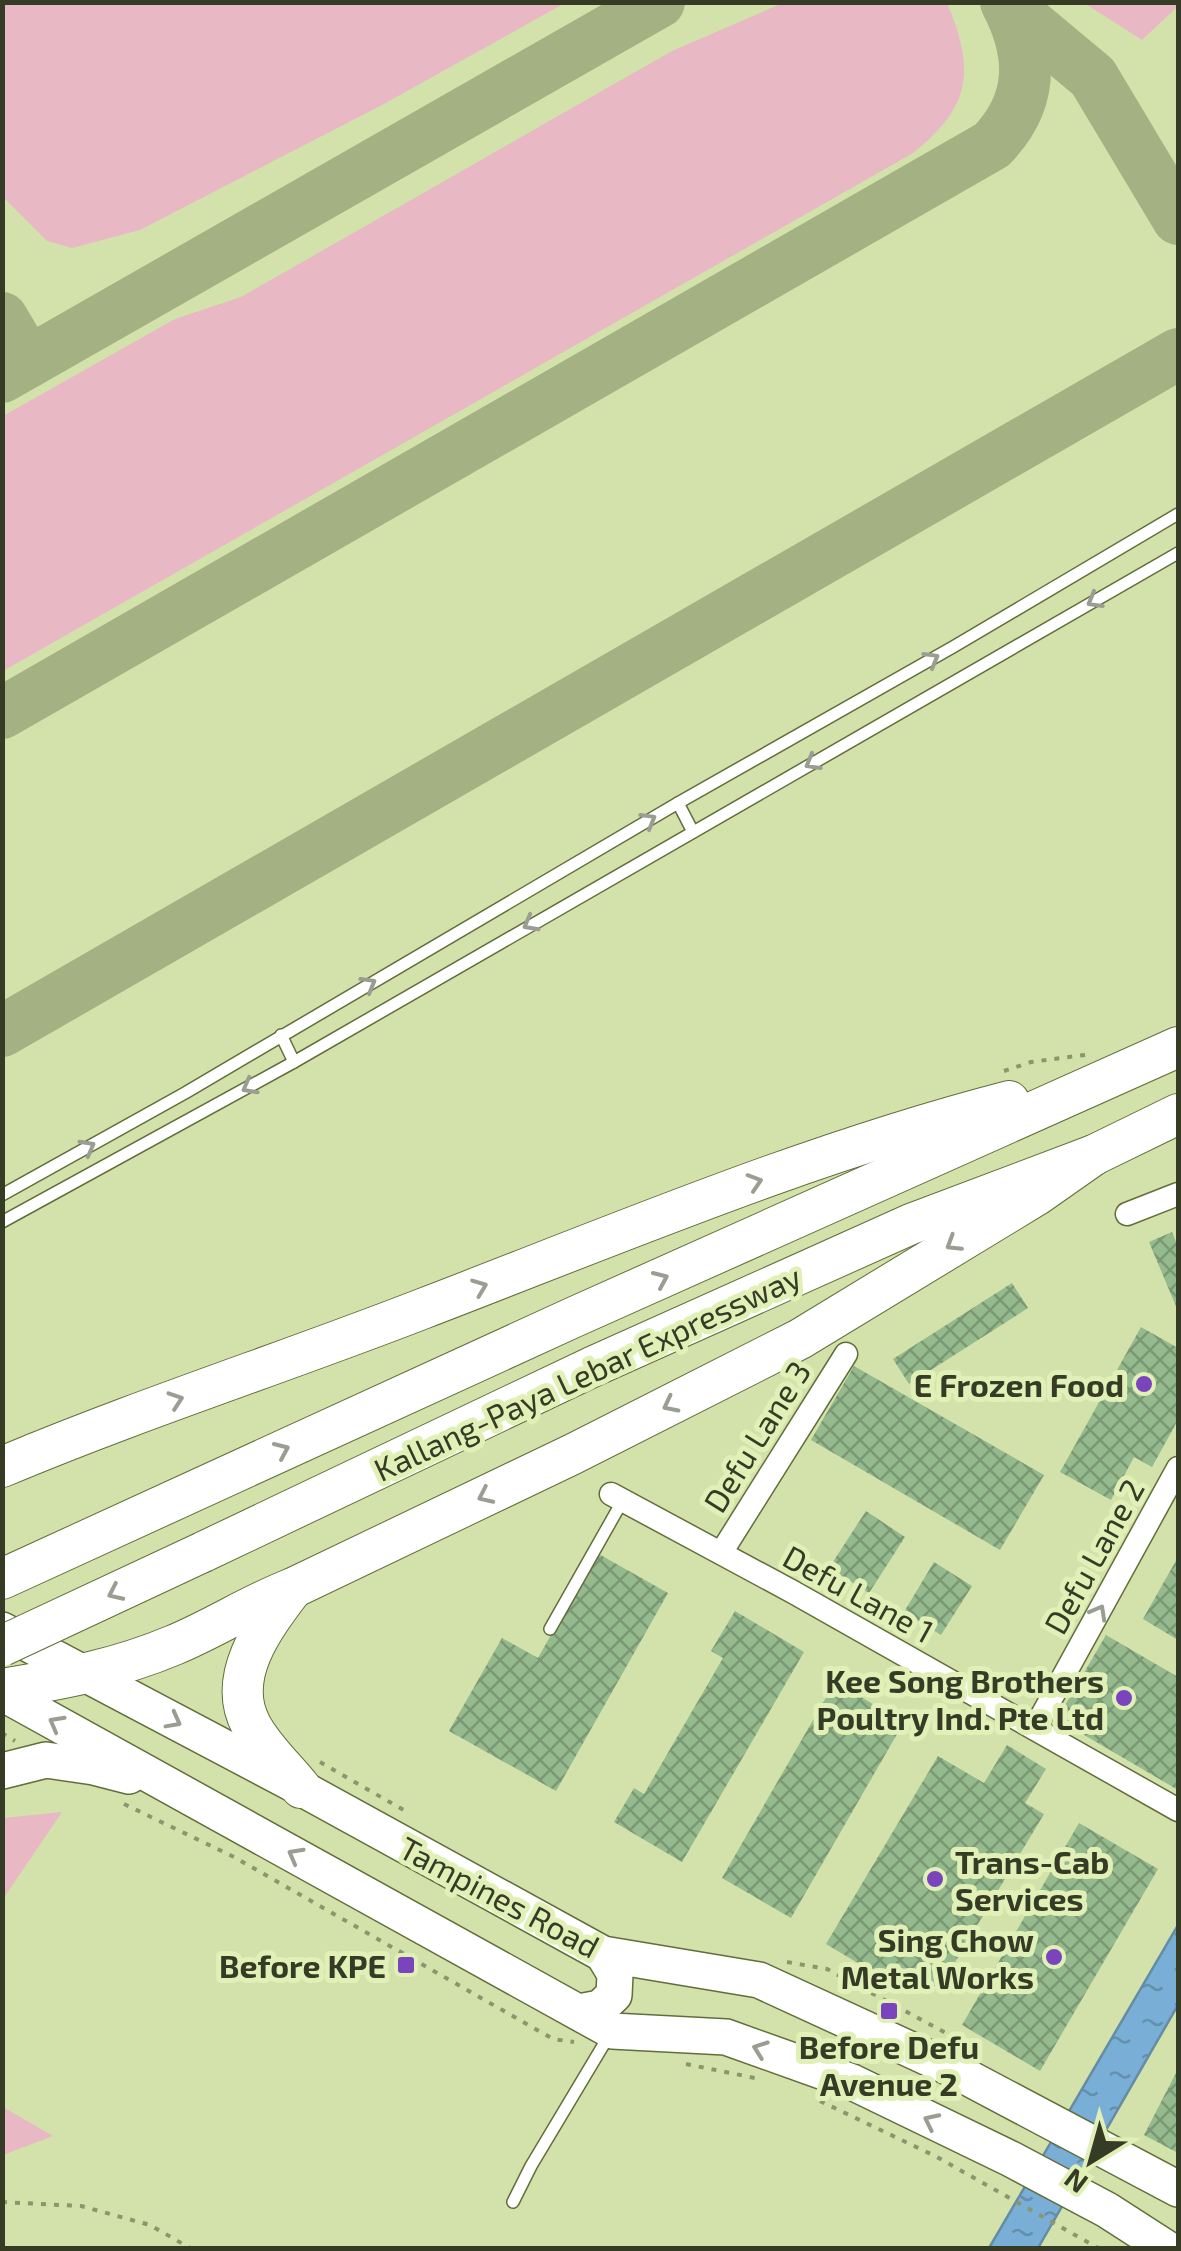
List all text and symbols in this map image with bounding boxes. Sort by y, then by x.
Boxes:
one-way arrow [1087,589,1105,608]
one-way arrow [921,652,939,671]
one-way arrow [805,751,823,771]
one-way arrow [638,813,656,832]
one-way arrow [523,912,541,932]
one-way arrow [358,977,376,996]
one-way arrow [241,1074,259,1094]
one-way arrow [77,1140,95,1160]
one-way arrow [746,1174,763,1194]
one-way arrow [945,1232,963,1251]
street label: Kallang-Paya Lebar Expressway [368,1256,807,1488]
one-way arrow [651,1271,669,1291]
one-way arrow [471,1278,488,1298]
street label: Defu Lane 3 [695,1354,817,1518]
place label: E Frozen Food [914,1365,1124,1403]
marker: E Frozen Food [1133,1373,1155,1395]
one-way arrow [166,1391,183,1412]
one-way arrow [663,1392,681,1412]
one-way arrow [272,1442,290,1462]
street label: Defu Lane 2 [1035,1472,1151,1640]
one-way arrow [478,1483,496,1503]
street label: Defu Lane 1 [777,1536,941,1650]
one-way arrow [107,1581,125,1601]
one-way arrow [1086,1605,1106,1623]
place label: Kee Song Brothers Poultry Ind. Pte Ltd [817,1661,1104,1737]
marker: Kee Song Brothers Poultry Ind. Pte Ltd [1113,1687,1135,1709]
one-way arrow [164,1708,182,1728]
one-way arrow [49,1715,67,1735]
street label: Tampines Road [394,1827,606,1965]
place label: Trans-Cab Services [955,1842,1109,1917]
one-way arrow [288,1848,306,1868]
marker: Trans-Cab Services [924,1868,946,1890]
place label: Sing Chow Metal Works [841,1920,1034,1995]
place label: Before KPE [219,1946,386,1984]
marker: Sing Chow Metal Works [1043,1946,1065,1968]
marker: Before KPE [395,1954,417,1976]
marker: Before Defu Avenue 2 [878,2000,900,2022]
place label: Before Defu Avenue 2 [799,2027,979,2102]
one-way arrow [753,2040,770,2061]
north arrow [1041,2111,1141,2211]
one-way arrow [924,2114,942,2133]
text: N [1057,2162,1094,2201]

